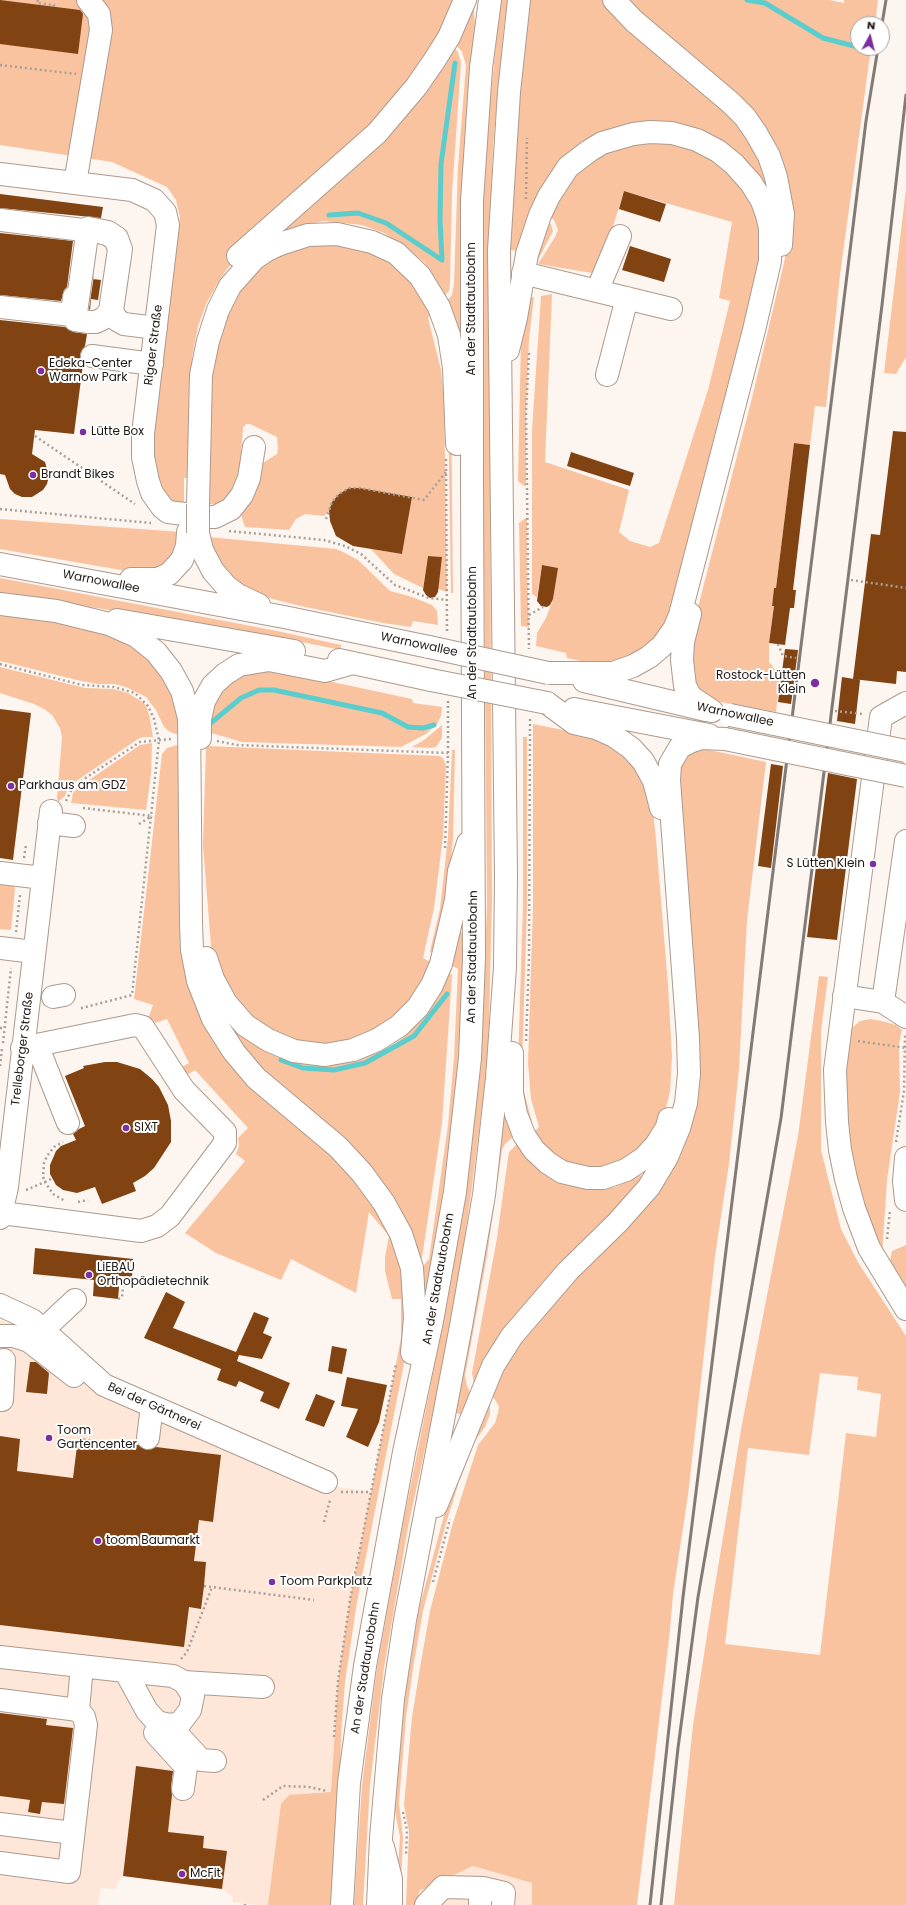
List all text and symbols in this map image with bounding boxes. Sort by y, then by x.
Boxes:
north arrow [850,16,890,56]
text: N [866,17,876,34]
street label: An der Stadtautobahn [465,242,479,376]
street label: Rigaer Straße [142,304,166,386]
place label: Edeka-Center Warnow Park [49,357,132,385]
marker: Edeka-Center Warnow Park [36,366,46,376]
place label: Lütte Box [91,425,144,439]
marker: Lütte Box [78,427,88,437]
place label: Brandt Bikes [41,468,114,482]
marker: Brandt Bikes [28,470,38,480]
street label: An der Stadtautobahn [466,566,480,700]
street label: Warnowallee [61,567,141,597]
street label: Warnowallee [379,630,459,660]
place label: Rostock-Lütten Klein [716,669,806,697]
marker: Rostock-Lütten Klein [809,677,821,689]
street label: Warnowallee [695,700,775,730]
place label: Parkhaus am GDZ [19,779,126,793]
marker: Parkhaus am GDZ [6,781,16,791]
place label: S Lütten Klein [787,857,865,871]
marker: S Lütten Klein [868,859,878,869]
street label: An der Stadtautobahn [465,890,481,1024]
street label: Trelleborger Straße [9,991,37,1107]
place label: SIXT [134,1121,158,1135]
marker: SIXT [121,1123,131,1133]
street label: An der Stadtautobahn [420,1212,458,1346]
place label: LiEBAU Orthopädietechnik [97,1261,209,1289]
marker: LiEBAU Orthopädietechnik [84,1270,94,1280]
street label: Bei der Gärtnerei [105,1380,203,1434]
place label: Toom Gartencenter [57,1424,137,1452]
marker: Toom Gartencenter [44,1433,54,1443]
place label: toom Baumarkt [106,1534,200,1548]
marker: toom Baumarkt [93,1536,103,1546]
place label: Toom Parkplatz [280,1575,372,1589]
marker: Toom Parkplatz [267,1577,277,1587]
street label: An der Stadtautobahn [348,1601,384,1735]
place label: McFit [190,1867,221,1881]
marker: McFit [177,1869,187,1879]

